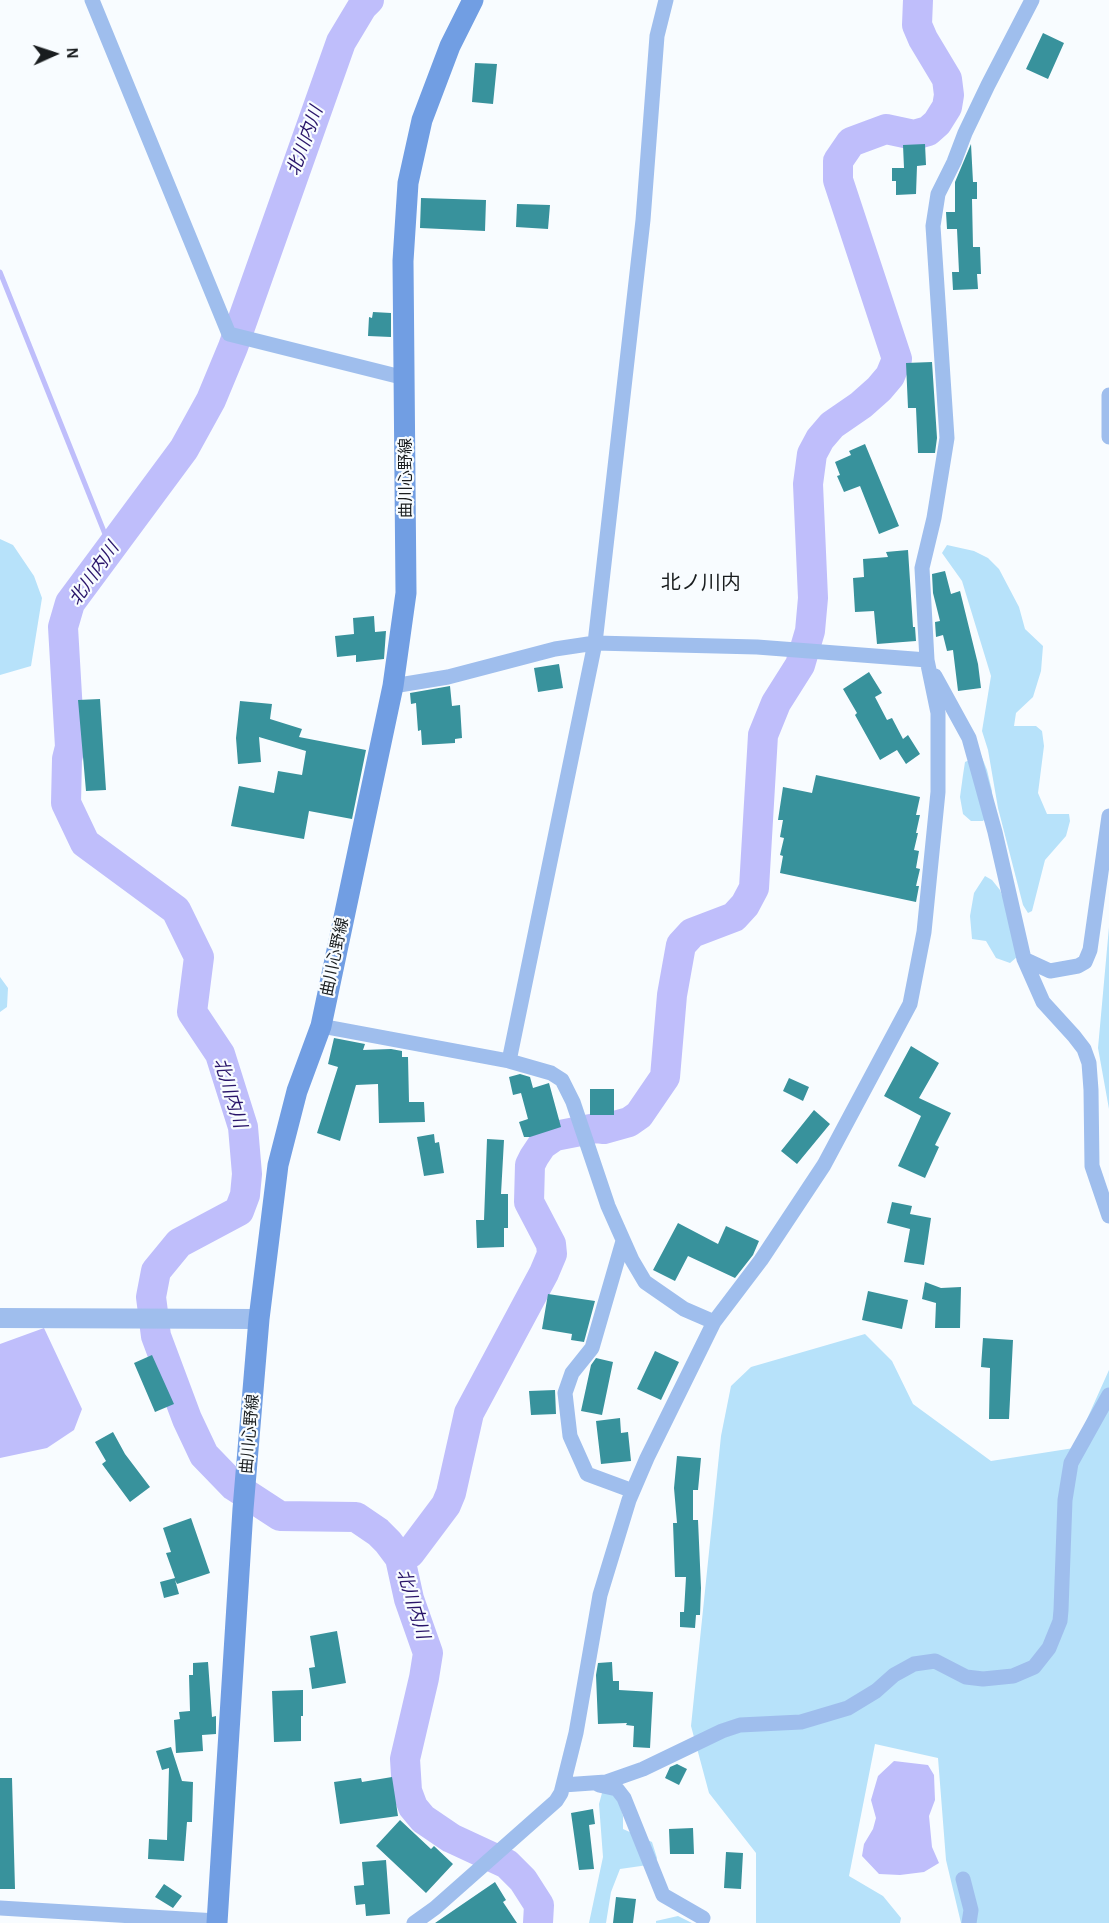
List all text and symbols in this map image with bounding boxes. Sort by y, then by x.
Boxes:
north arrow [24,24,84,84]
text: N [64,47,80,59]
water label: 北川内川 [283,103,327,179]
street label: 曲川心野線 [396,438,416,518]
water label: 北川内川 [65,538,123,610]
district label: 北ノ川内 [661,571,741,595]
street label: 曲川心野線 [317,916,353,998]
water label: 北川内川 [209,1055,251,1131]
street label: 曲川心野線 [237,1393,263,1475]
water label: 北川内川 [392,1566,434,1642]

